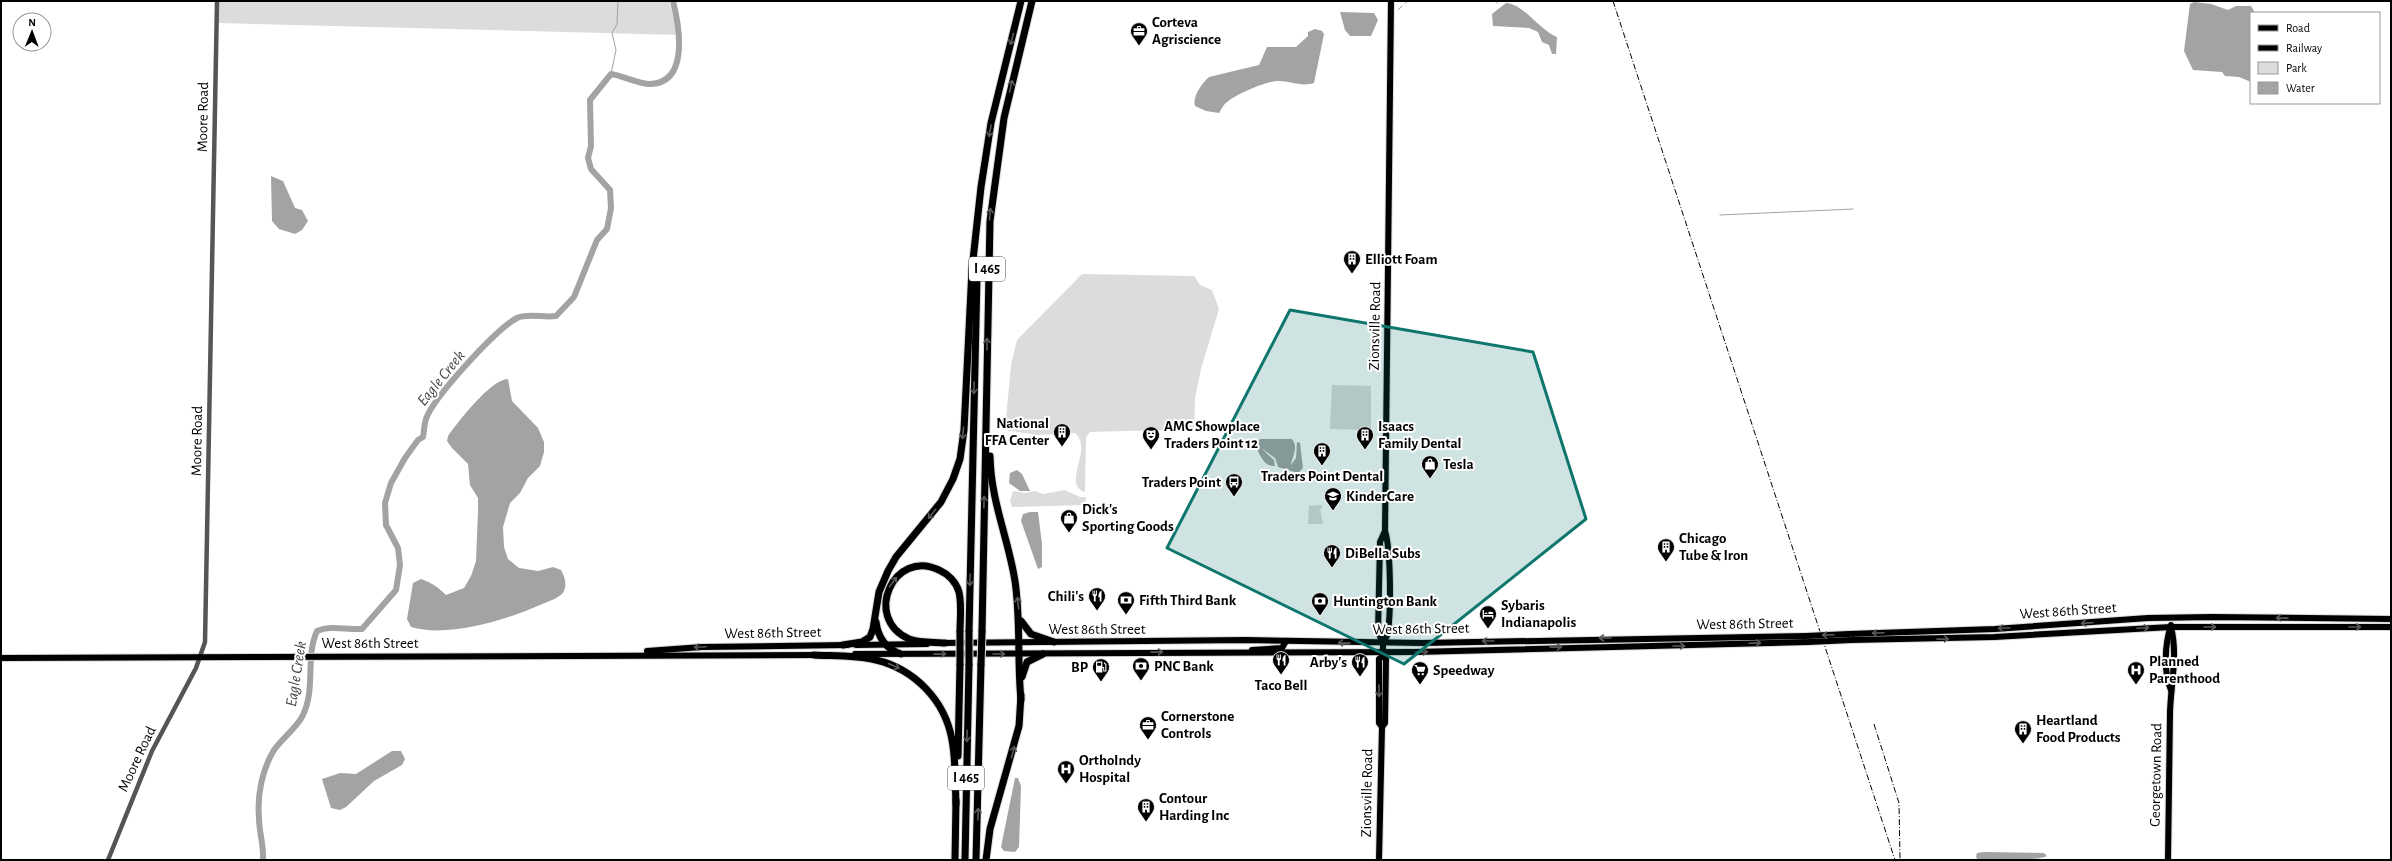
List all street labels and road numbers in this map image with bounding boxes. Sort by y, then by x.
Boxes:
street label: Moore Road [195,82,211,152]
road number: I 465 [969,257,1005,281]
street label: Zionsville Road [1367,281,1383,370]
street label: Moore Road [189,406,205,476]
street label: West 86th Street [2019,600,2117,622]
street label: West 86th Street [1696,616,1794,632]
street label: West 86th Street [1372,621,1470,637]
street label: West 86th Street [1049,622,1146,637]
street label: West 86th Street [724,625,822,641]
street label: West 86th Street [322,636,419,651]
street label: Georgetown Road [2148,723,2164,827]
street label: Moore Road [115,724,159,794]
street label: Zionsville Road [1359,748,1375,837]
road number: I 465 [948,766,984,790]

